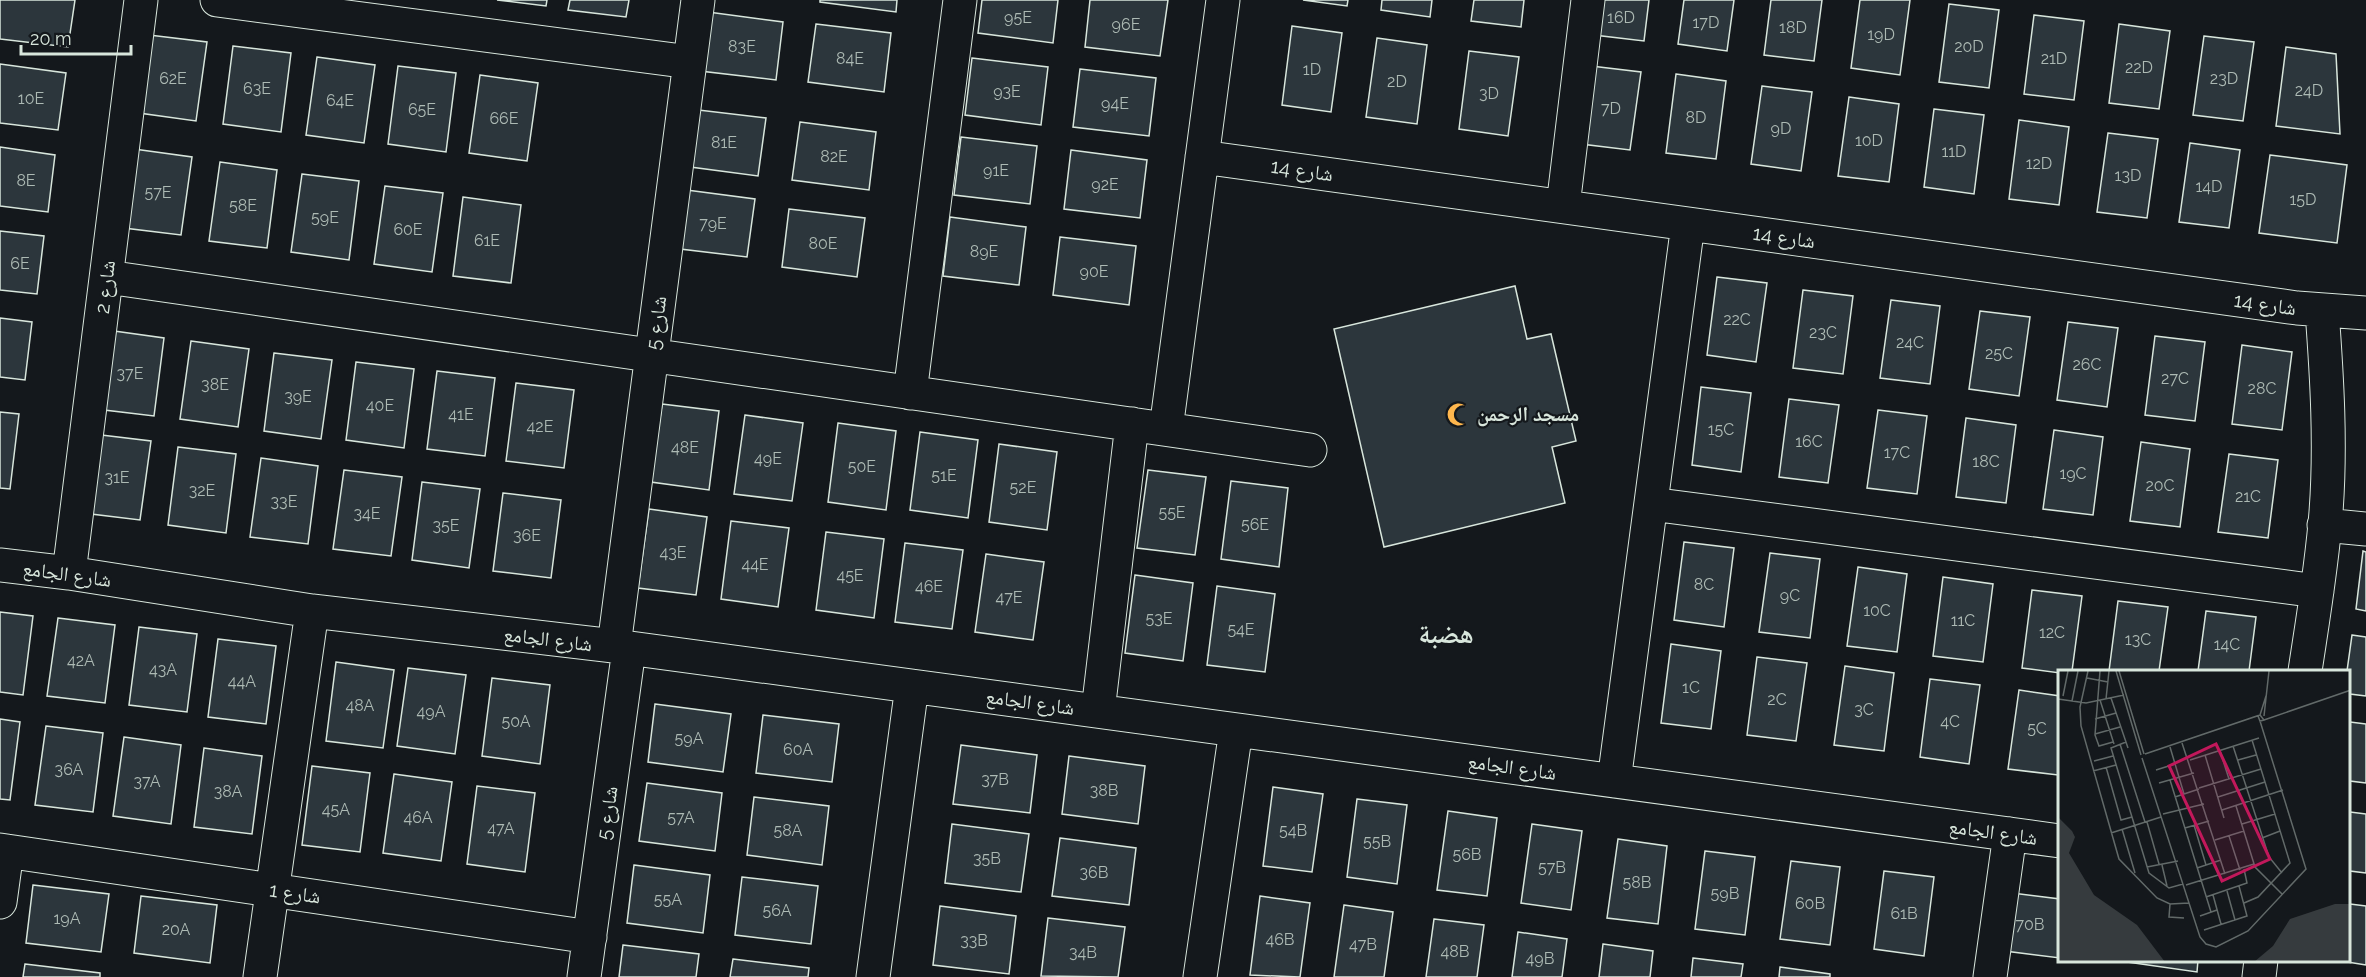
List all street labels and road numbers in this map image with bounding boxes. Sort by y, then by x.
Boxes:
street label: شارع 14 [1269,154,1335,187]
street label: شارع 14 [1751,221,1817,254]
street label: شارع 2 [90,259,121,315]
street label: شارع 14 [2232,288,2298,321]
street label: شارع 5 [641,295,672,351]
street label: شارع الجامع [21,556,113,593]
street label: شارع الجامع [502,622,594,657]
street label: شارع الجامع [984,684,1076,721]
street label: شارع الجامع [1466,749,1558,786]
street label: شارع 5 [591,785,624,842]
street label: شارع الجامع [1947,814,2039,851]
street label: شارع 1 [268,878,322,909]

